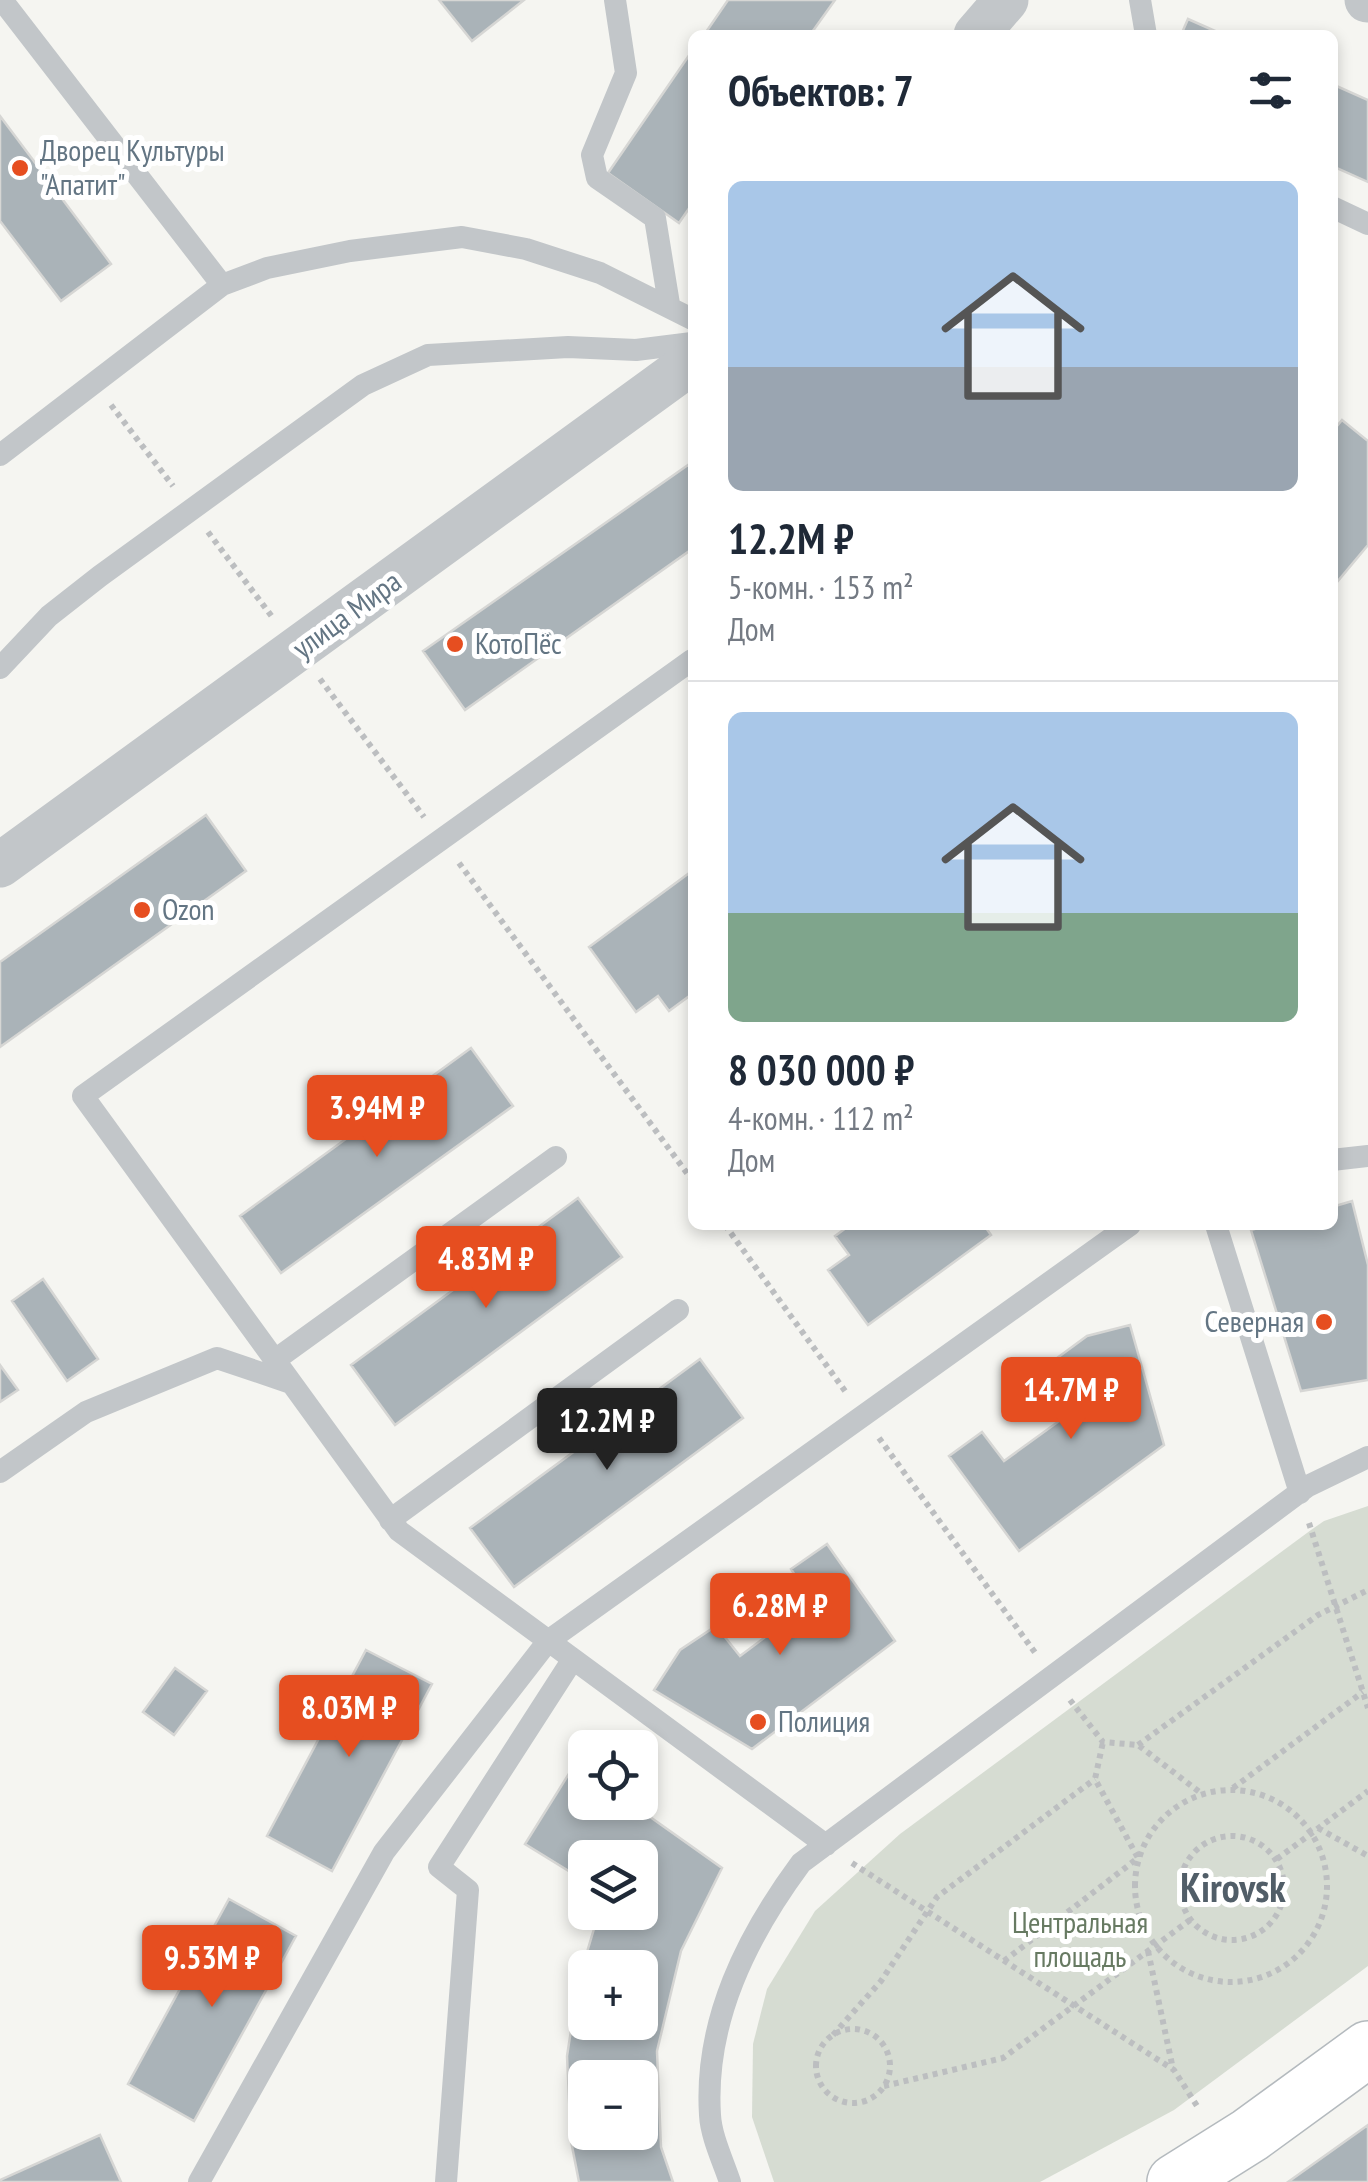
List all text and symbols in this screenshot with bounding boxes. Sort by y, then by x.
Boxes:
text: Объектов: 7 [728,63,914,118]
icon: filters [1243,63,1298,118]
place label: Дворец Культуры "Апатит" [40,130,225,203]
marker: Дворец Культуры "Апатит" [9,157,31,179]
icon: home [923,246,1103,426]
text: 12.2M ₽ [728,511,854,566]
street label: улица Мира [284,561,408,666]
text: 5-комн. · 153 m² [728,566,914,608]
text: Дом [728,608,775,650]
place label: КотоПёс [475,623,562,662]
marker: КотоПёс [444,633,466,655]
icon: home [923,777,1103,957]
place label: Ozon [162,889,215,928]
marker: Ozon [131,899,153,921]
text: 8 030 000 ₽ [728,1042,914,1097]
pin: 3.94M ₽ [285,1075,469,1160]
text: 3.94M ₽ [329,1086,425,1128]
text: 4-комн. · 112 m² [728,1097,914,1139]
text: Дом [728,1139,775,1181]
pin: 4.83M ₽ [394,1226,578,1311]
text: 4.83M ₽ [438,1237,534,1279]
place label: Северная [1205,1301,1304,1340]
marker: Северная [1313,1311,1335,1333]
pin: 14.7M ₽ [979,1357,1163,1442]
text: 14.7M ₽ [1023,1368,1119,1410]
pin: 12.2M ₽ [515,1388,699,1473]
text: 12.2M ₽ [559,1399,655,1441]
pin: 6.28M ₽ [688,1573,872,1658]
text: 6.28M ₽ [732,1584,828,1626]
pin: 8.03M ₽ [257,1675,441,1760]
text: 8.03M ₽ [301,1686,397,1728]
place label: Полиция [778,1701,870,1740]
marker: Полиция [747,1711,769,1733]
map controls [568,1730,658,2150]
button: locate [568,1730,658,1820]
button: layers [568,1840,658,1930]
district label: Kirovsk [1180,1861,1286,1913]
park label: Центральная площадь [1012,1902,1148,1975]
pin: 9.53M ₽ [120,1925,304,2010]
text: 9.53M ₽ [164,1936,260,1978]
button: + [568,1950,658,2040]
button: − [568,2060,658,2150]

